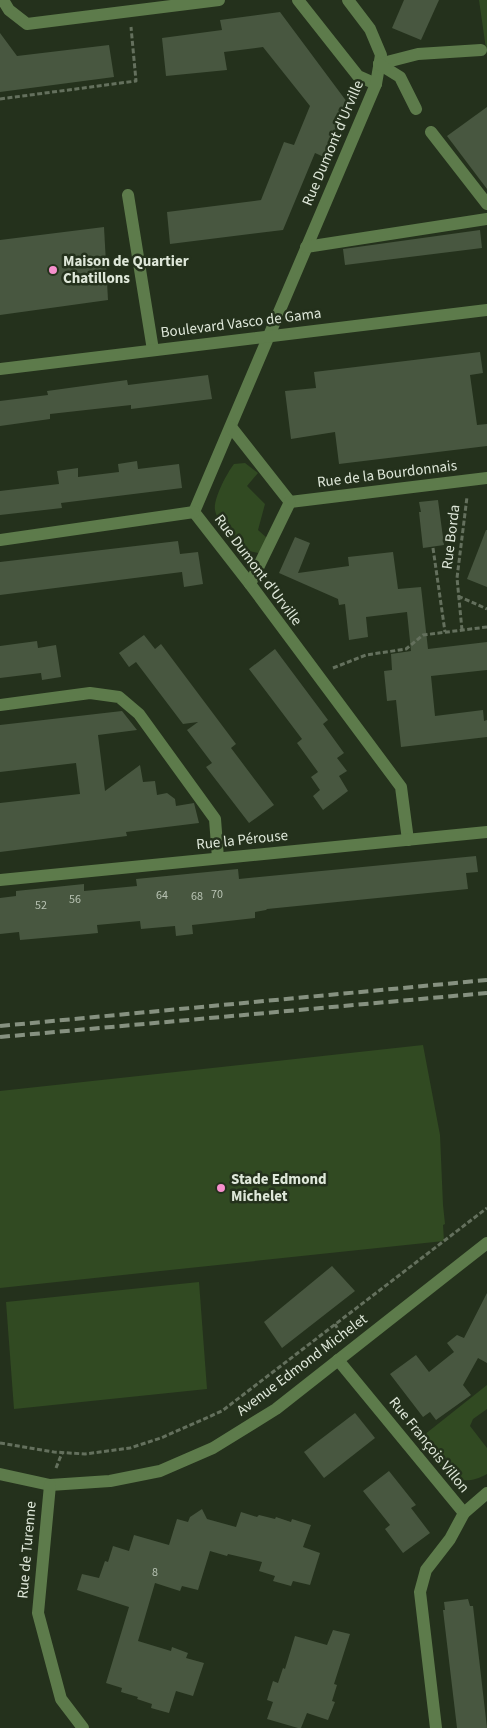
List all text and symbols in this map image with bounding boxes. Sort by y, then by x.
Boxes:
street label: Rue Dumont d'Urville [297,77,369,209]
place label: Maison de Quartier Chatillons [63,251,189,289]
marker: Maison de Quartier Chatillons [47,264,59,276]
street label: Boulevard Vasco de Gama [160,303,322,343]
street label: Rue de la Bourdonnais [316,455,458,493]
street label: Rue Borda [437,503,465,571]
street label: Rue Dumont d'Urville [209,510,307,630]
street label: Rue la Pérouse [195,825,289,855]
house number: 70 [211,886,223,903]
house number: 64 [156,887,168,904]
house number: 68 [191,888,203,905]
house number: 56 [69,891,81,908]
house number: 52 [35,897,47,914]
place label: Stade Edmond Michelet [231,1169,327,1207]
marker: Stade Edmond Michelet [215,1182,227,1194]
street label: Avenue Edmond Michelet [232,1309,372,1421]
street label: Rue François Villon [384,1393,474,1497]
street label: Rue de Turenne [12,1500,42,1600]
house number: 8 [152,1564,158,1581]

